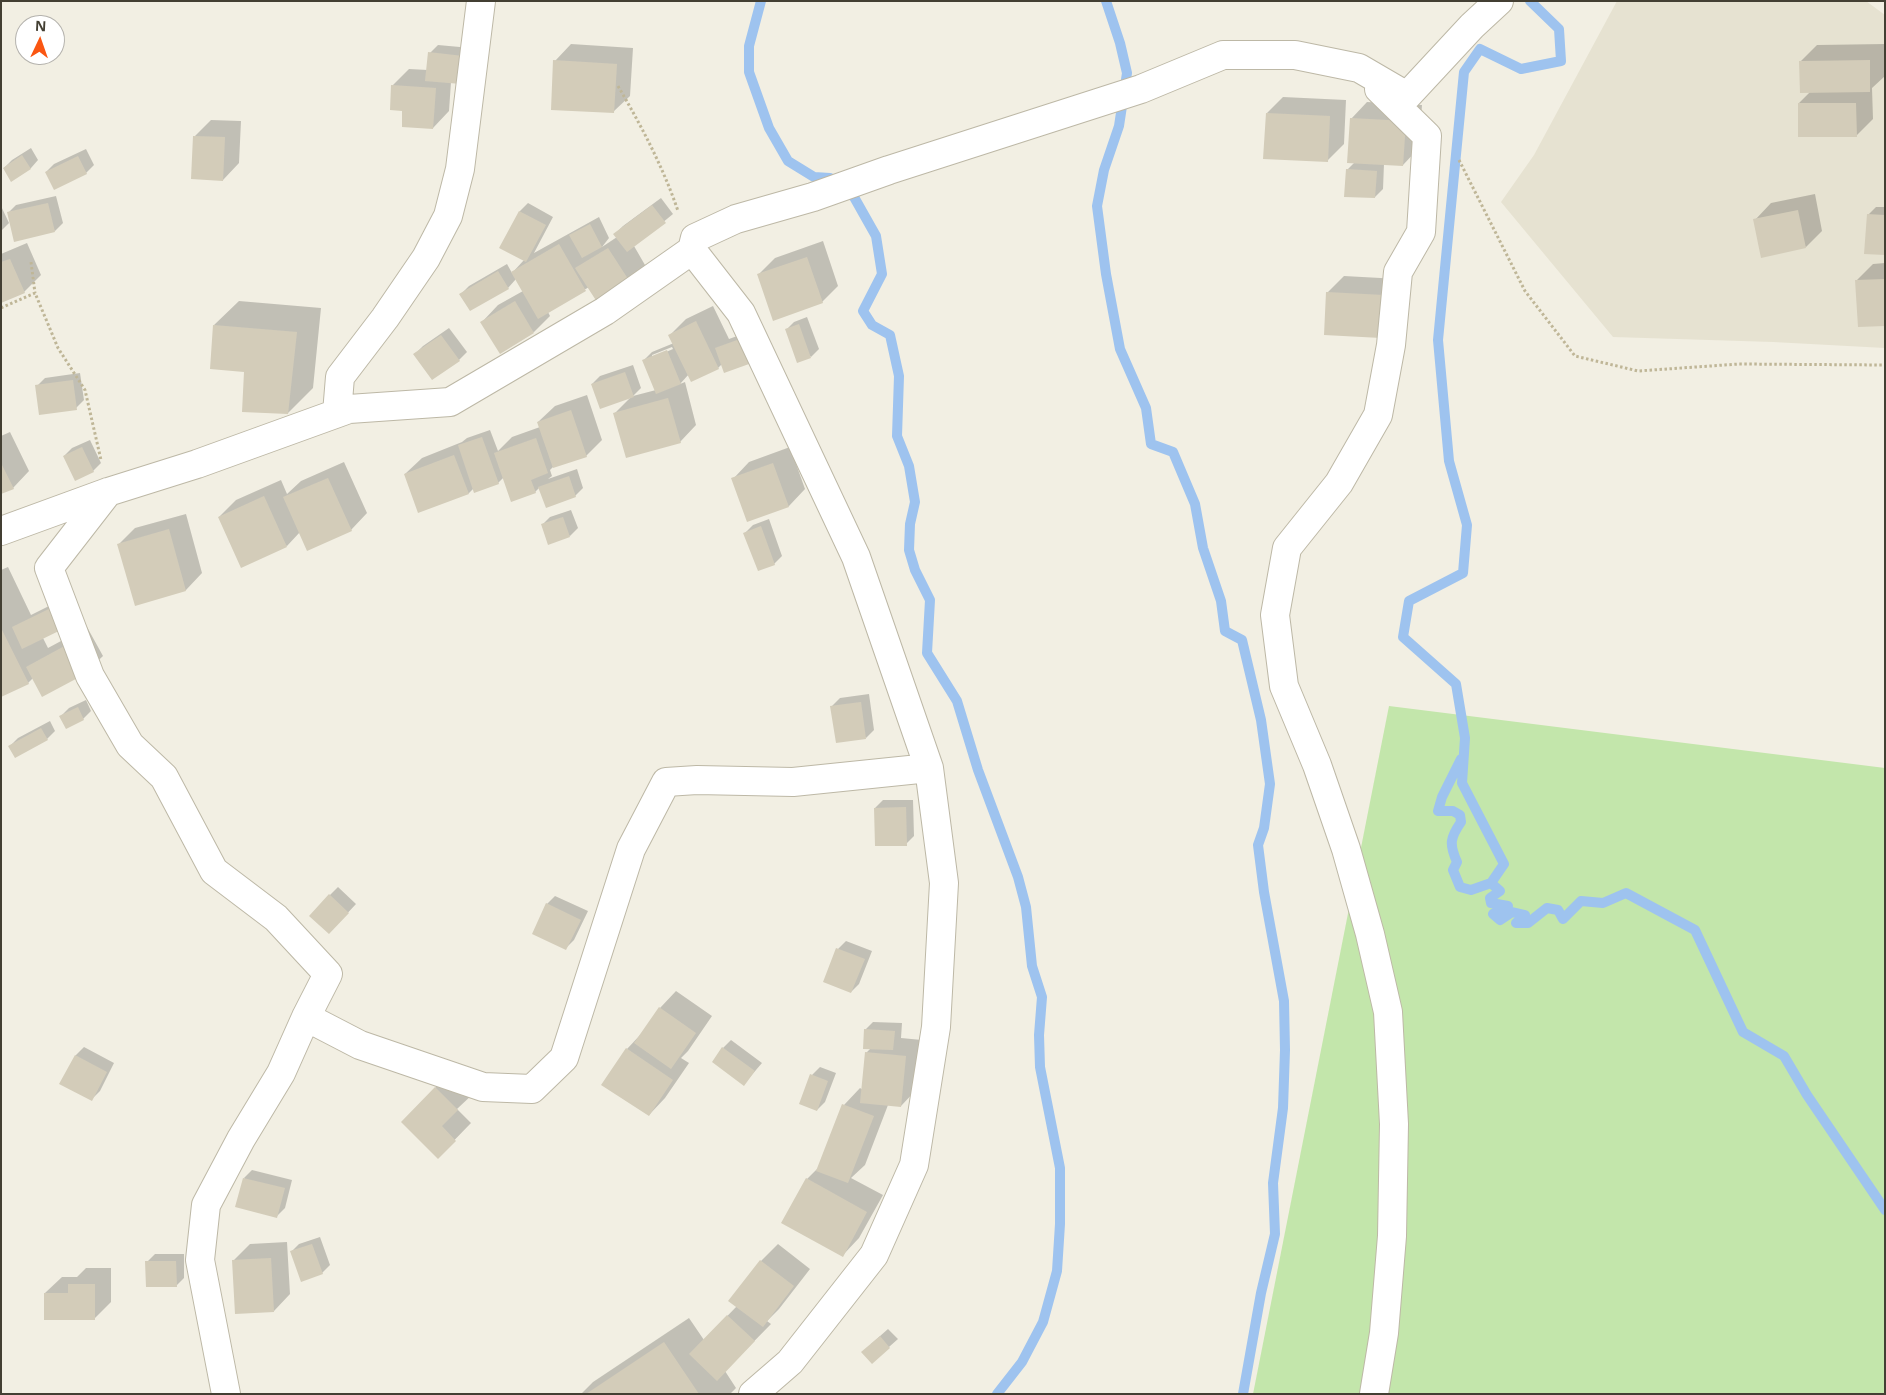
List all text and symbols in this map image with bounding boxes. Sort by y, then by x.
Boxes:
north arrow [15,15,65,65]
text: N [35,16,47,35]

